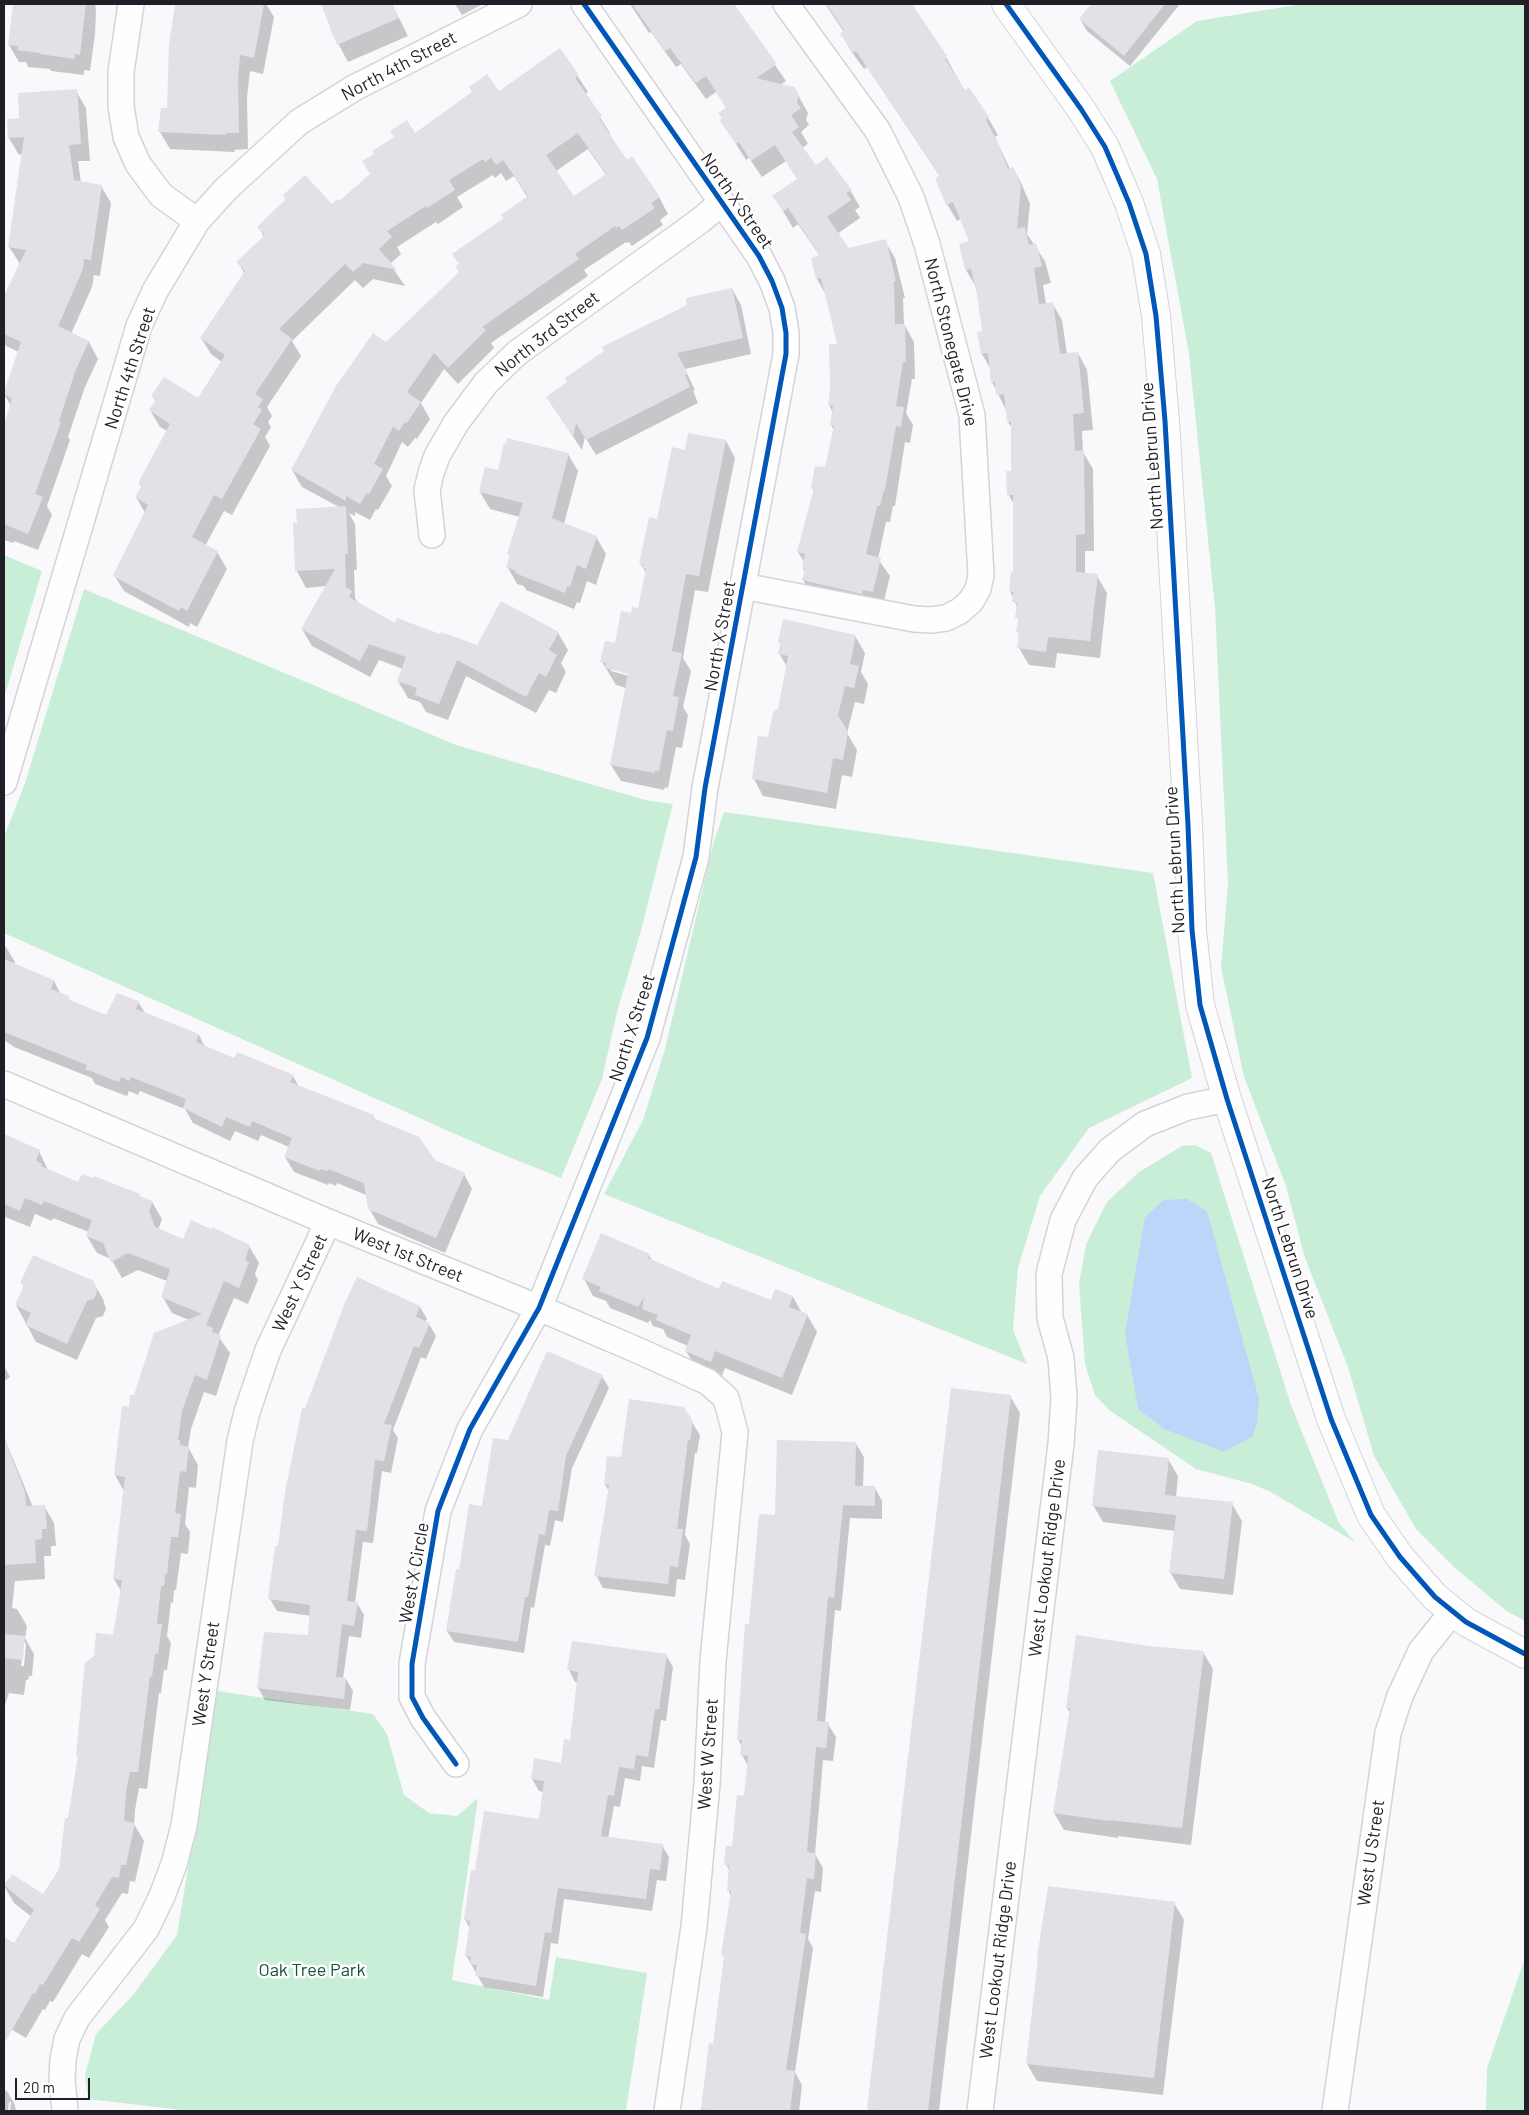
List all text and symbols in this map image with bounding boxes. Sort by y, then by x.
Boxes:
street label: North 4th Street [338,27,460,105]
street label: North X Street [696,149,778,253]
street label: North Stonegate Drive [920,256,982,428]
street label: North 3rd Street [490,286,604,382]
street label: North 4th Street [100,304,160,432]
street label: North Lebrun Drive [1136,381,1168,531]
street label: North X Street [700,579,740,693]
street label: North Lebrun Drive [1160,786,1190,934]
street label: North X Street [604,971,660,1085]
street label: North Lebrun Drive [1257,1174,1323,1322]
street label: West 1st Street [350,1223,466,1287]
street label: West Y Street [268,1230,332,1336]
street label: West Lookout Ridge Drive [1024,1458,1070,1658]
street label: West X Circle [394,1521,434,1625]
street label: West Y Street [188,1620,224,1728]
street label: West W Street [693,1698,723,1810]
street label: West U Street [1353,1798,1389,1908]
street label: West Lookout Ridge Drive [975,1860,1021,2060]
park label: Oak Tree Park [259,1959,365,1981]
scale bar [18,2068,92,2100]
text: 20 m [23,2078,55,2096]

